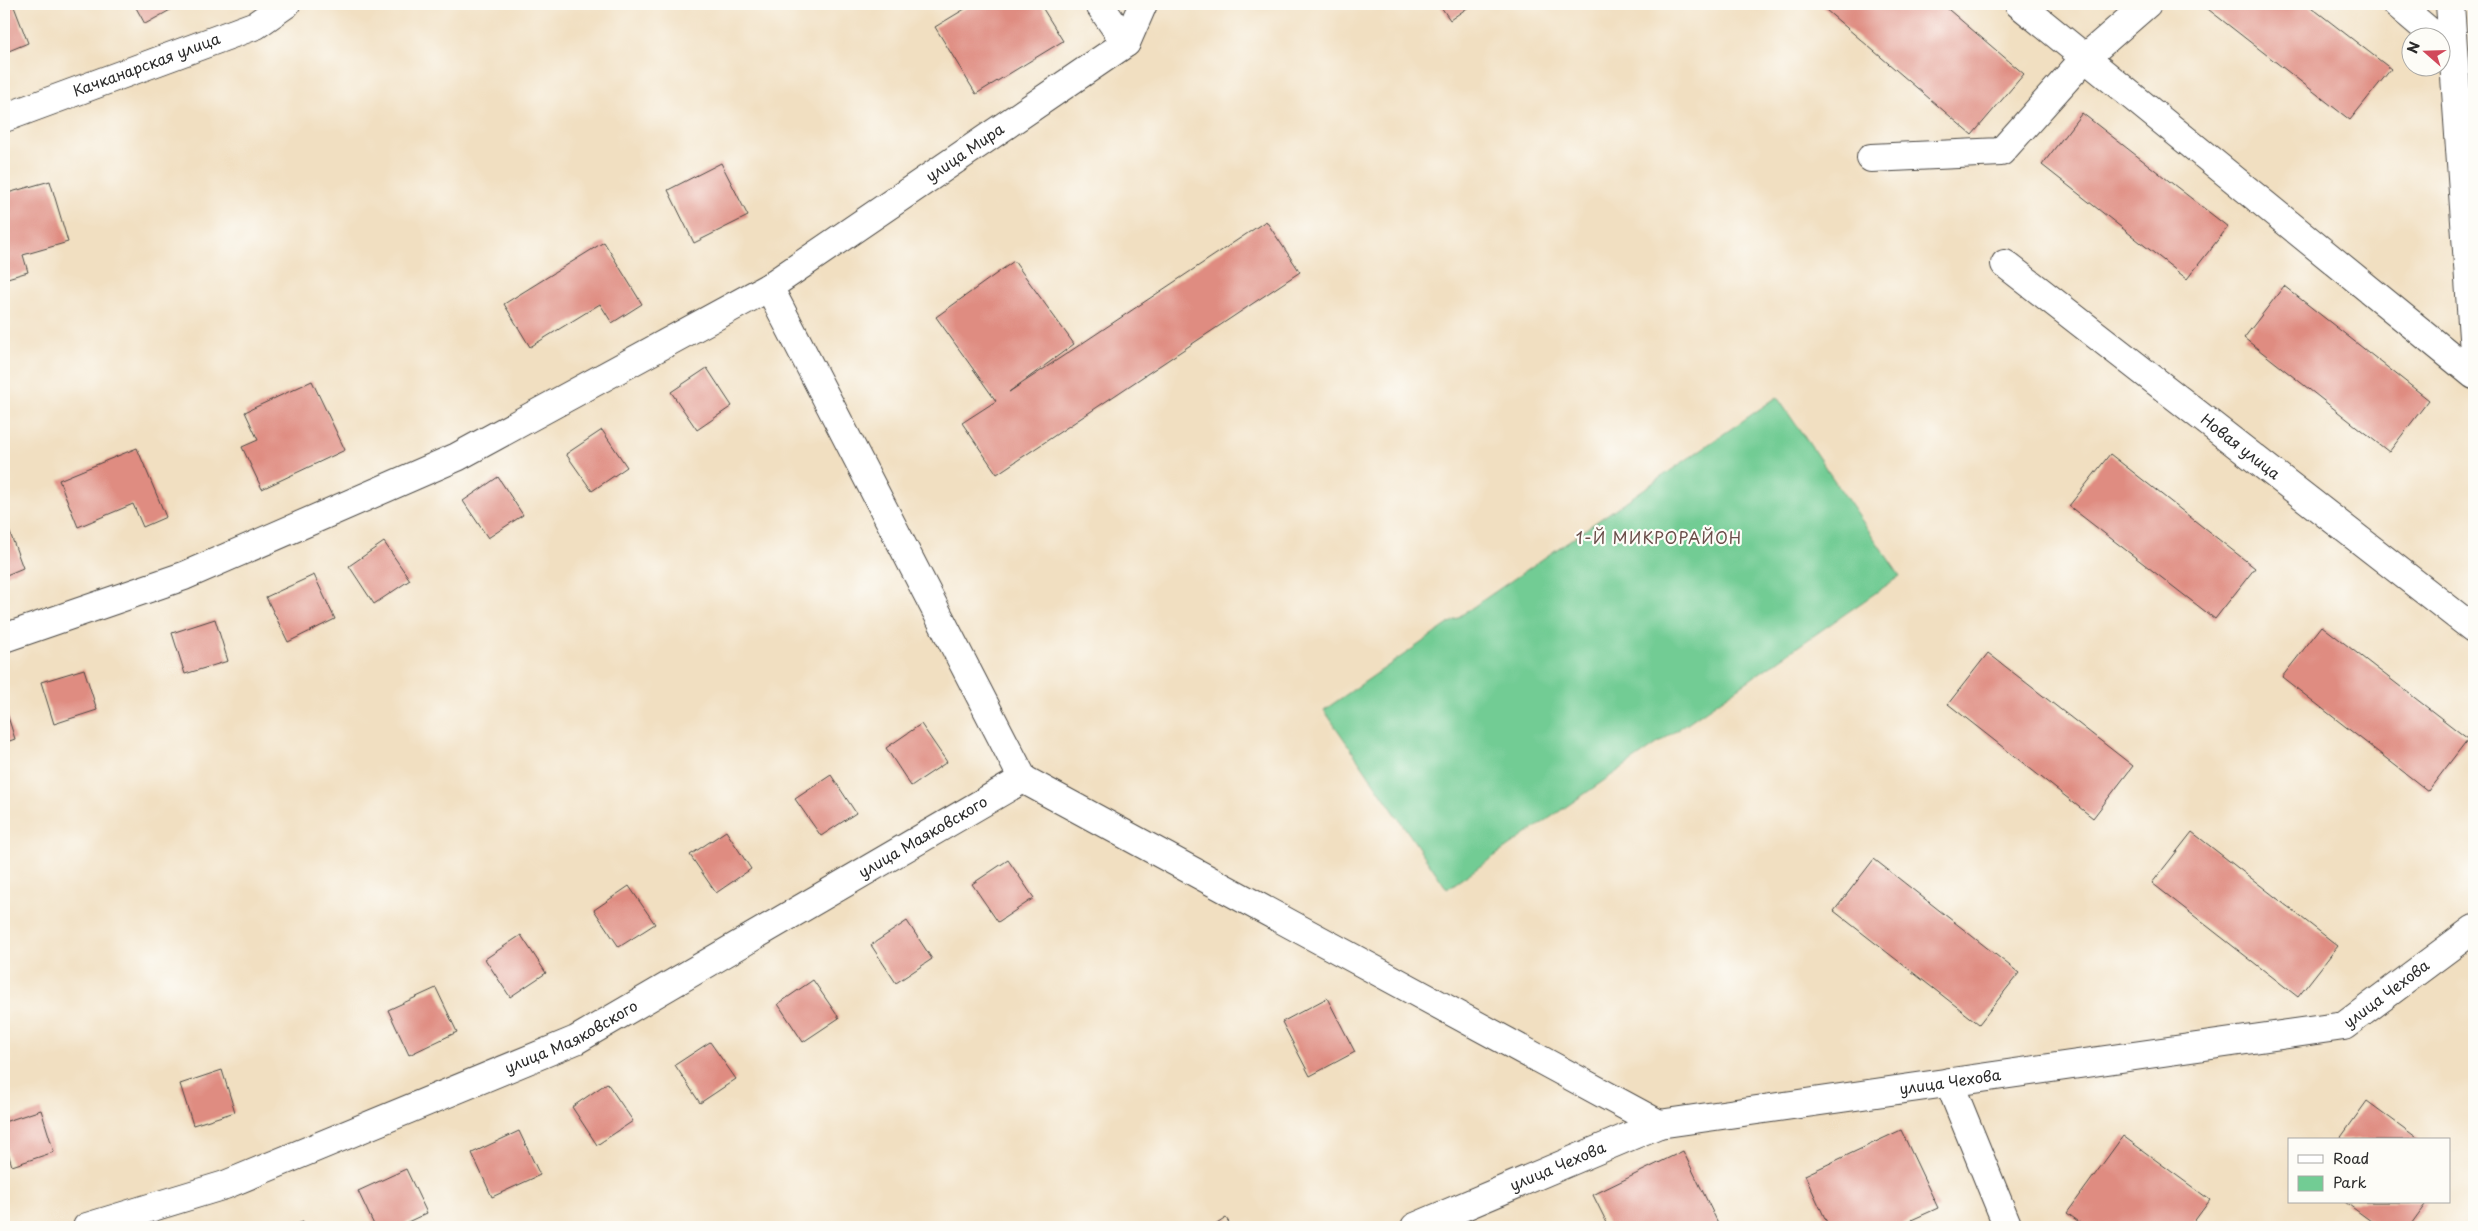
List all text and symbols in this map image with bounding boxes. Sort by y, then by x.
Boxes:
street label: Качканарская улица [69,26,224,102]
north arrow [2400,28,2450,78]
text: N [2402,39,2425,56]
street label: улица Мира [920,116,1009,187]
street label: Новая улица [2196,407,2286,485]
district label: 1-Й МИКРОРАЙОН [1576,525,1742,549]
street label: улица Маяковского [853,789,991,883]
street label: улица Чехова [2338,953,2434,1033]
street label: улица Маяковского [501,993,642,1078]
street label: улица Чехова [1898,1062,2003,1099]
street label: улица Чехова [1506,1135,1609,1196]
legend [2288,1138,2450,1204]
text: Road [2333,1146,2369,1169]
text: Park [2333,1170,2367,1193]

